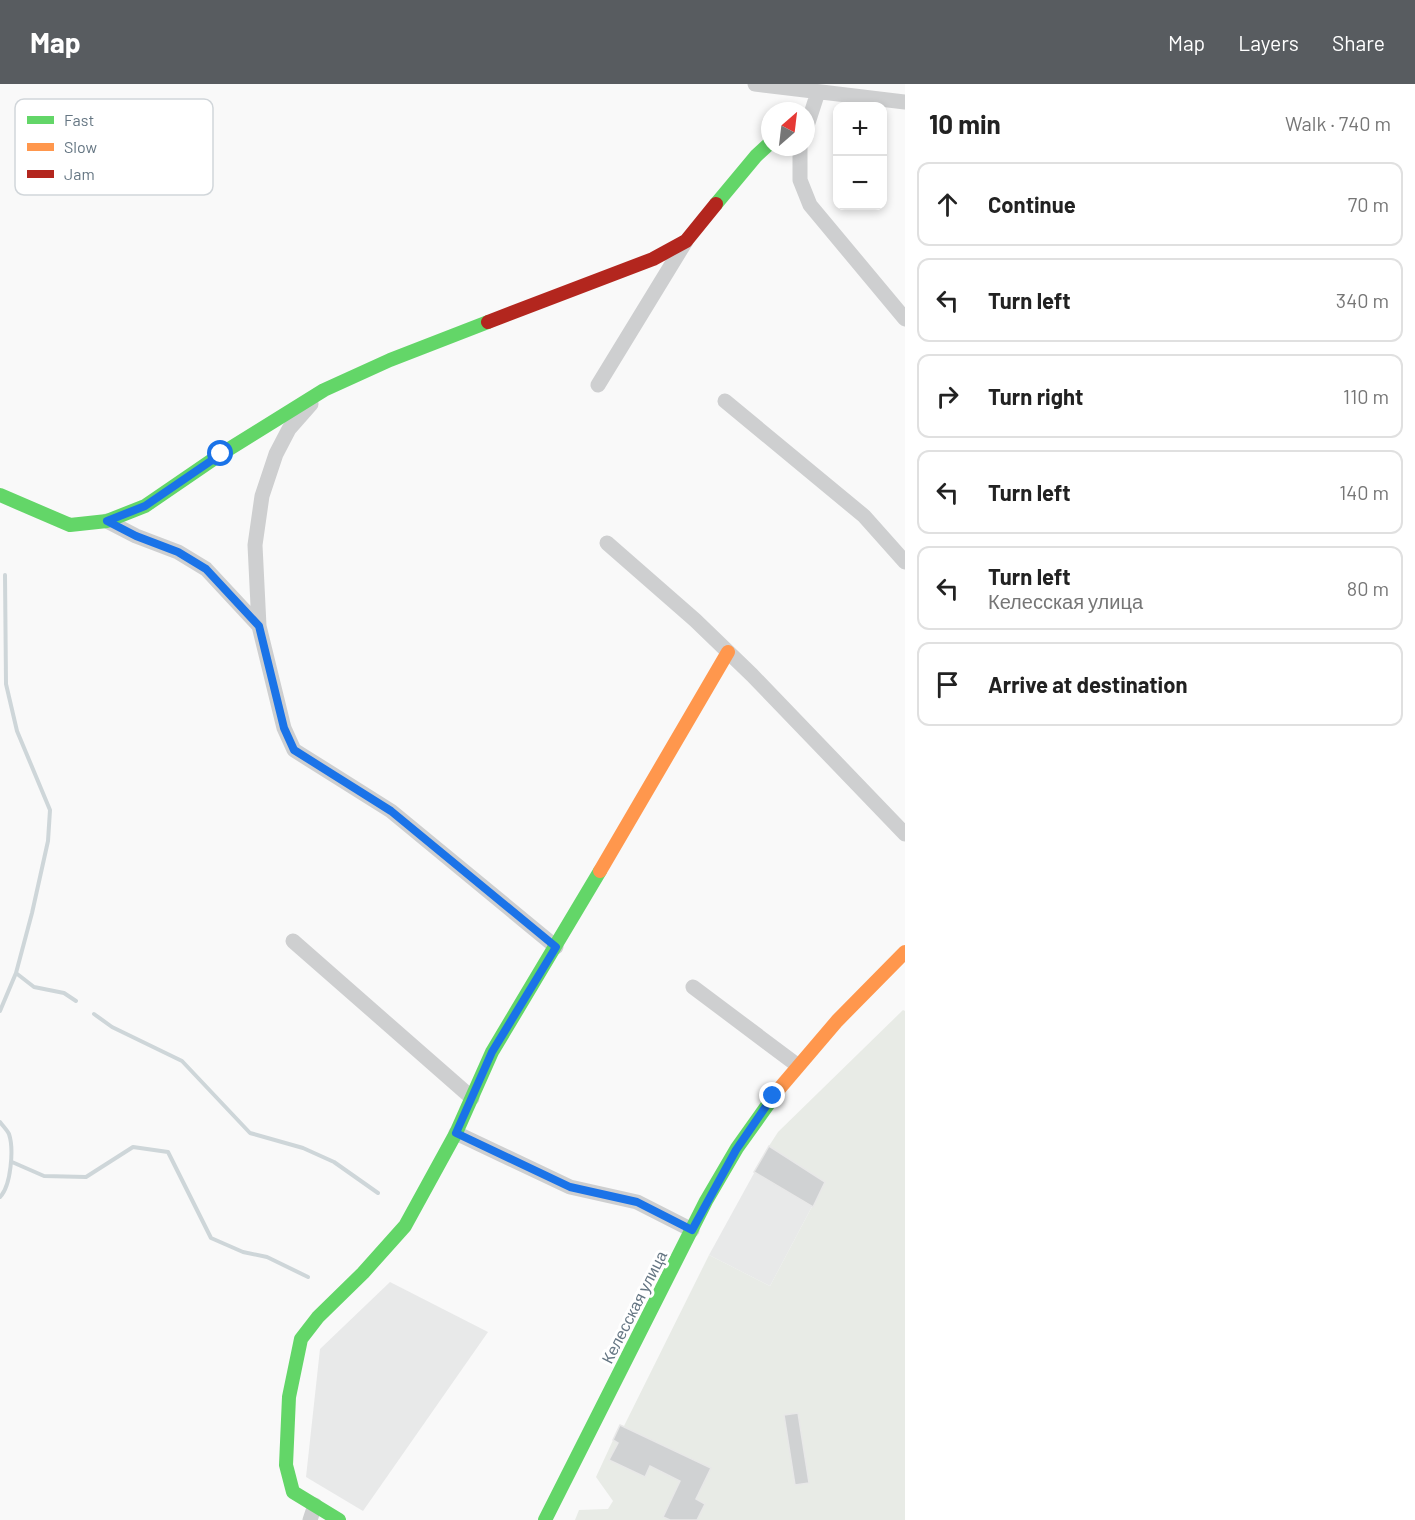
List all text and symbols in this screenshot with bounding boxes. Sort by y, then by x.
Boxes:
text: Map [30,25,81,59]
text: Map [1168,30,1205,55]
text: Layers [1238,30,1299,55]
text: Share [1332,30,1385,55]
legend [15,99,213,195]
north arrow [761,102,815,156]
map controls [833,102,887,210]
button: + [833,102,887,156]
text: 10 min [929,108,1001,139]
text: Fast [64,110,94,129]
text: Walk · 740 m [1285,111,1391,135]
text: Slow [64,137,97,156]
button: − [833,156,887,210]
text: Jam [64,164,95,183]
icon: ahead [931,188,964,221]
text: Continue [988,191,1076,217]
text: 70 m [1348,192,1389,216]
icon: left [931,284,964,317]
text: Turn left [988,287,1071,313]
text: 340 m [1336,288,1389,312]
icon: right [931,380,964,413]
text: Turn right [988,383,1083,409]
text: 110 m [1343,384,1389,408]
route start [207,440,233,466]
icon: left [931,476,964,509]
text: Turn left [988,479,1071,505]
text: 140 m [1339,480,1389,504]
text: Turn left [988,563,1071,589]
icon: left [931,572,964,605]
text: 80 m [1347,576,1389,600]
text: Келесская улица [988,589,1143,613]
icon: arrive [931,668,964,701]
text: Arrive at destination [988,671,1187,697]
route end [759,1082,785,1108]
street label: Келесская улица [597,1247,670,1366]

